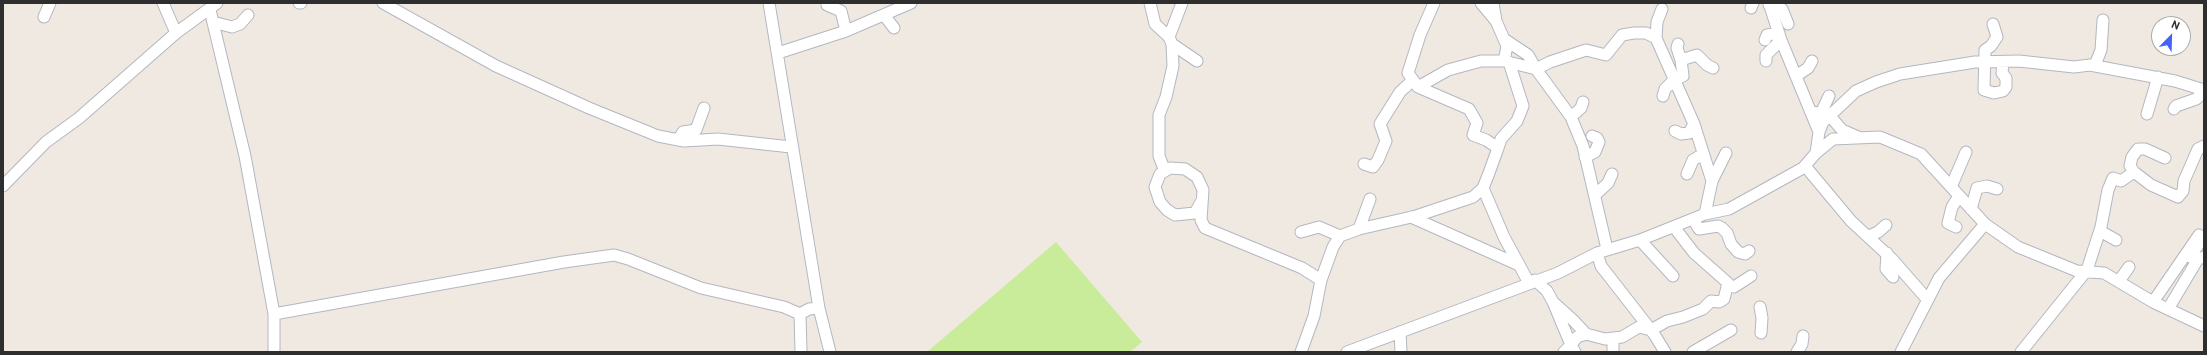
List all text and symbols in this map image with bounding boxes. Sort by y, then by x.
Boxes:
north arrow [2151,16,2191,56]
text: N [2169,18,2182,34]

